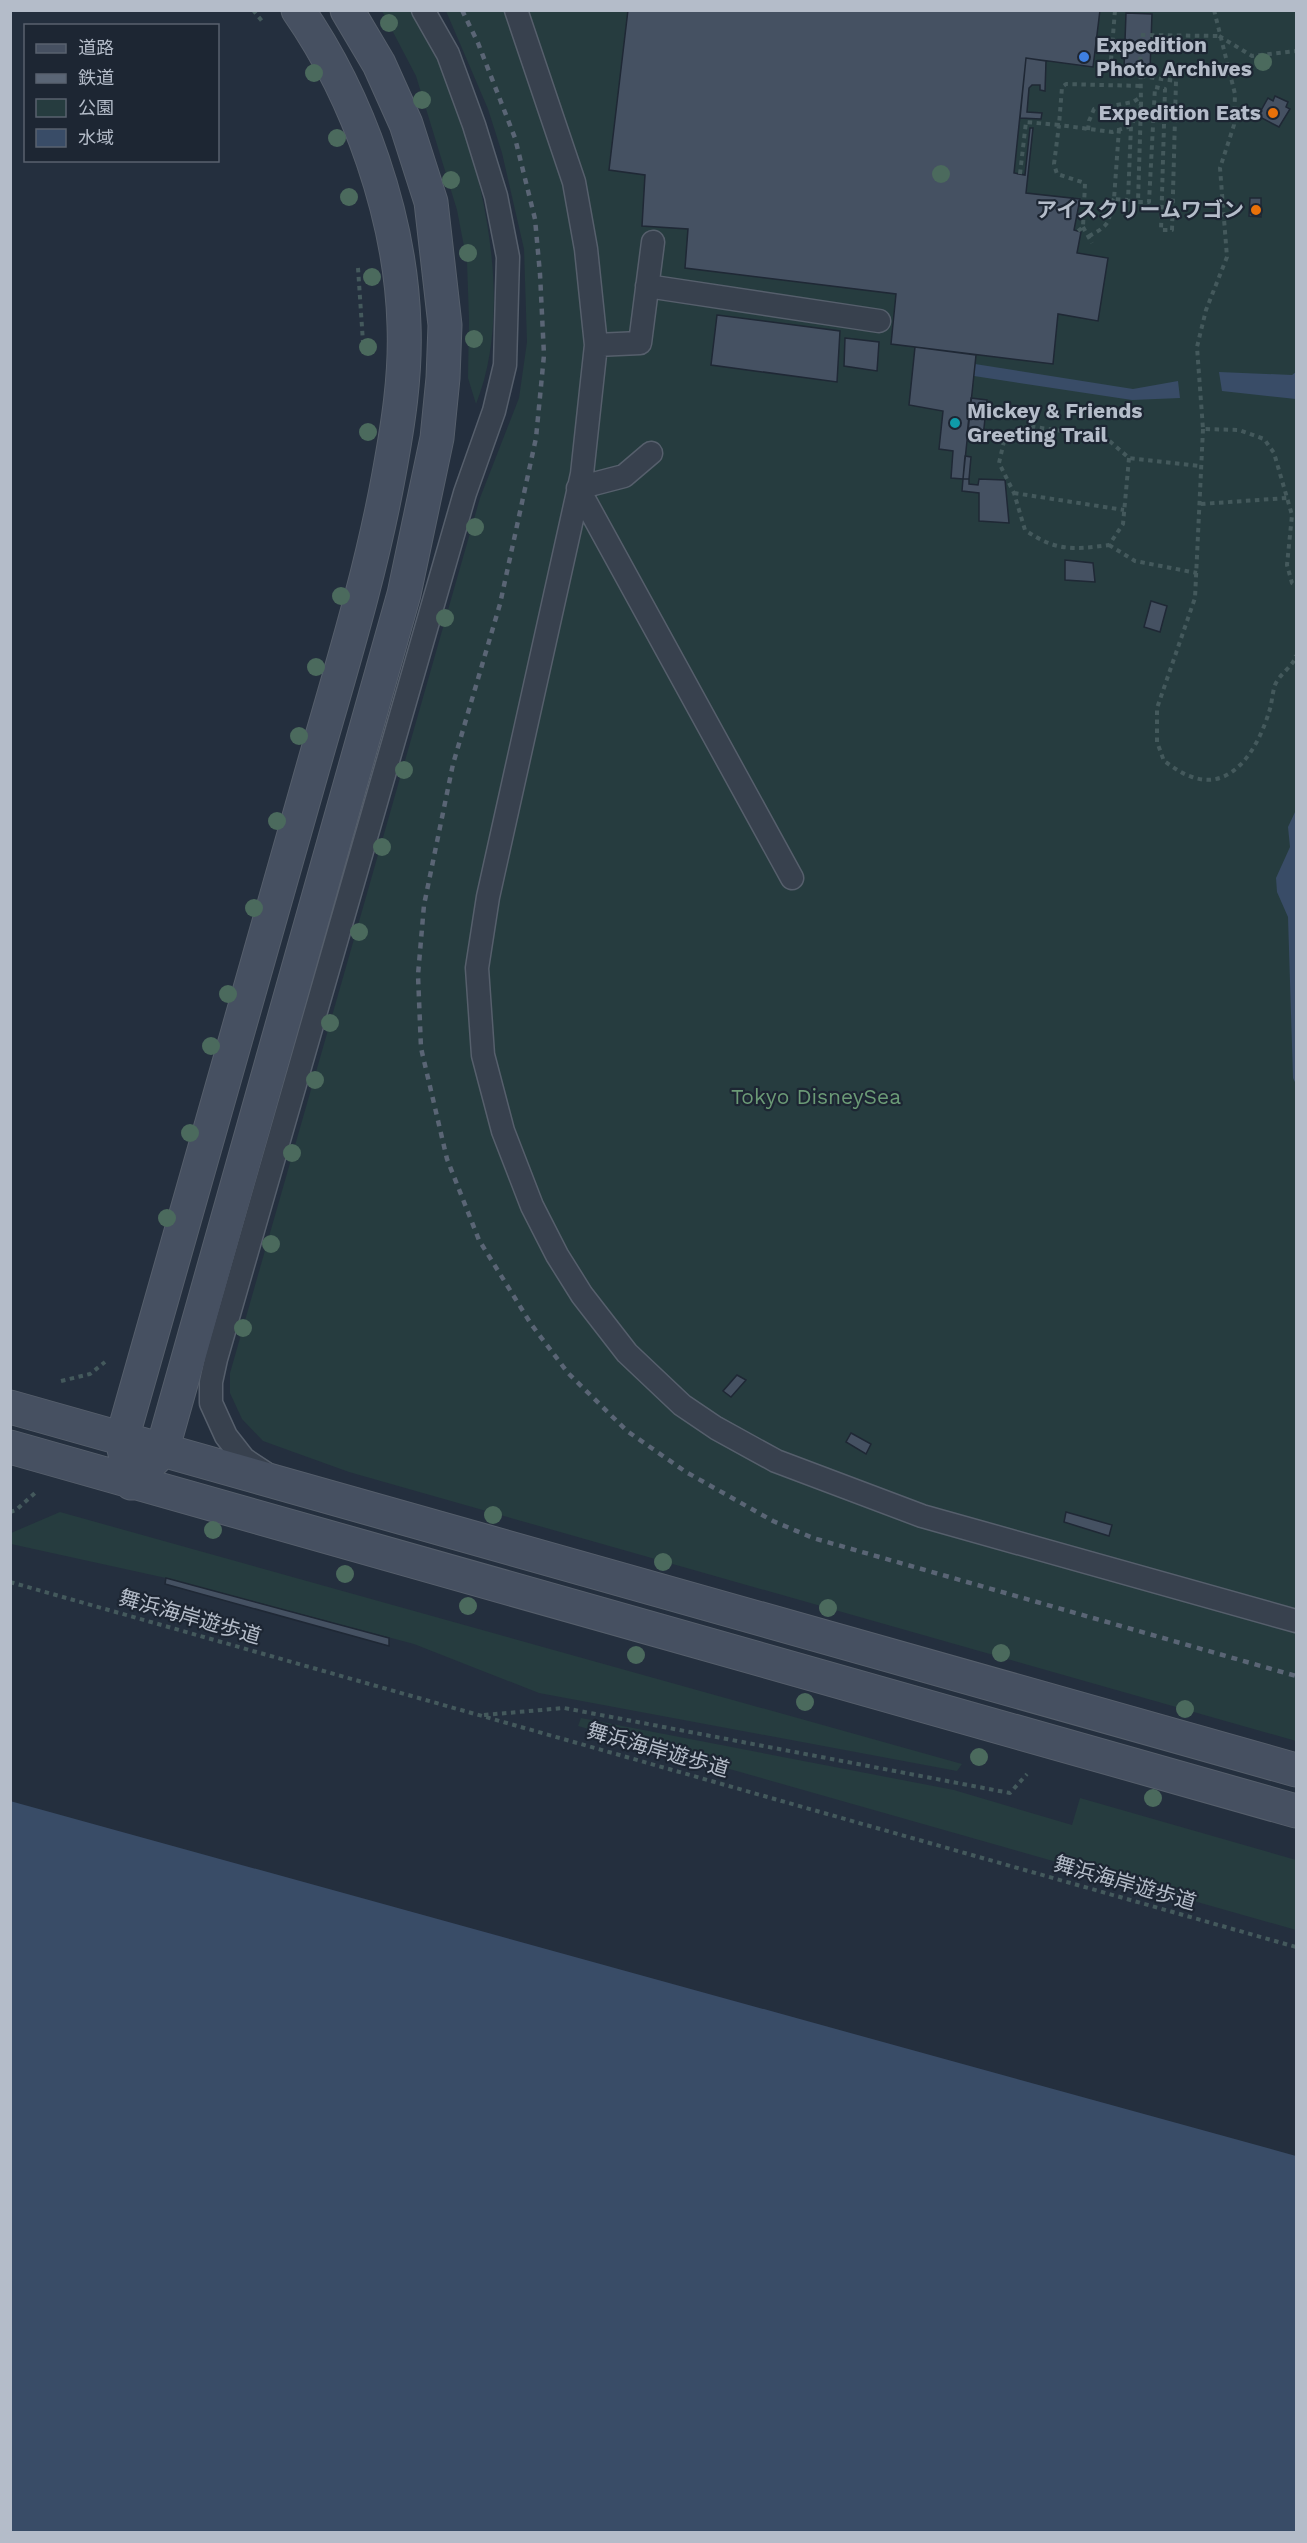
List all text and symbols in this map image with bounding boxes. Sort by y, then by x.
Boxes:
legend [24,24,219,162]
place label: Expedition Photo Archives [1096,32,1252,81]
text: 道路 [78,37,114,58]
marker: Expedition Photo Archives [1077,50,1091,64]
text: 鉄道 [78,67,114,88]
text: 公園 [78,97,114,118]
place label: Expedition Eats [1099,100,1261,125]
marker: Expedition Eats [1266,106,1280,120]
text: 水域 [78,127,114,148]
place label: アイスクリームワゴン [1036,197,1244,222]
marker: アイスクリームワゴン [1249,203,1263,217]
place label: Mickey & Friends Greeting Trail [967,398,1143,447]
marker: Mickey & Friends Greeting Trail [948,416,962,430]
park label: Tokyo DisneySea [731,1084,901,1109]
street label: 舞浜海岸遊歩道 [116,1584,264,1649]
street label: 舞浜海岸遊歩道 [584,1717,732,1782]
street label: 舞浜海岸遊歩道 [1051,1850,1199,1915]

